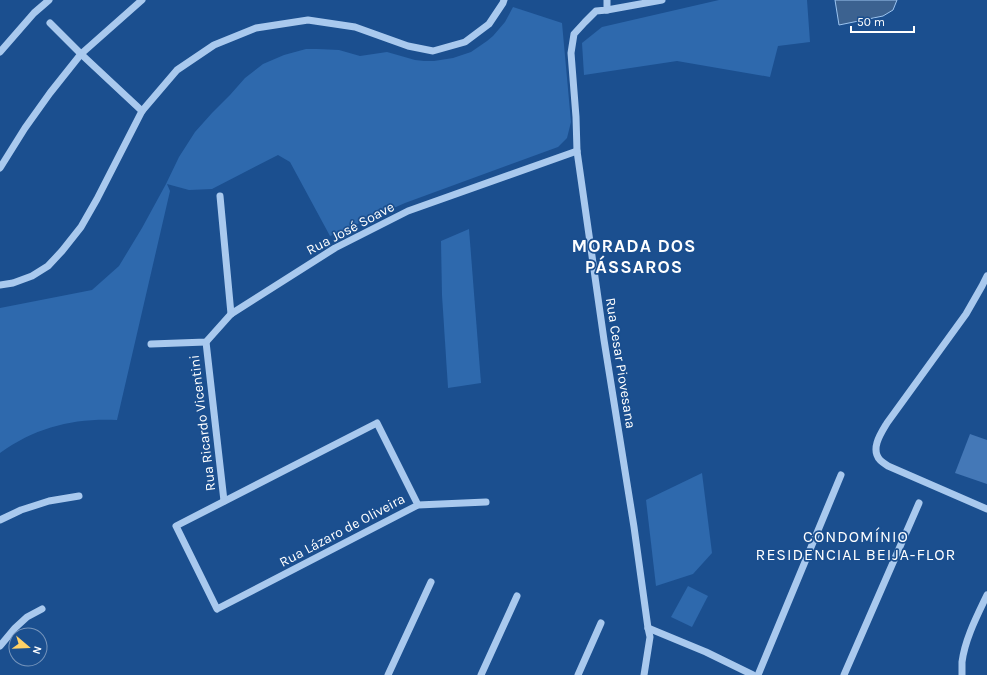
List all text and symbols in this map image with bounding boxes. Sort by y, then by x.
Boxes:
scale bar [851,8,914,34]
text: 50 m [857,15,885,29]
street label: Rua José Soave [303,198,397,259]
district label: MORADA DOS PÁSSAROS [571,235,697,278]
street label: Rua Cesar Piovesana [602,296,639,430]
street label: Rua Ricardo Vicentini [186,354,219,492]
street label: Rua Lázaro de Oliveira [277,490,408,571]
district label: CONDOMÍNIO RESIDENCIAL BEIJA-FLOR [756,527,956,564]
north arrow [8,627,48,667]
text: N [30,644,44,656]

